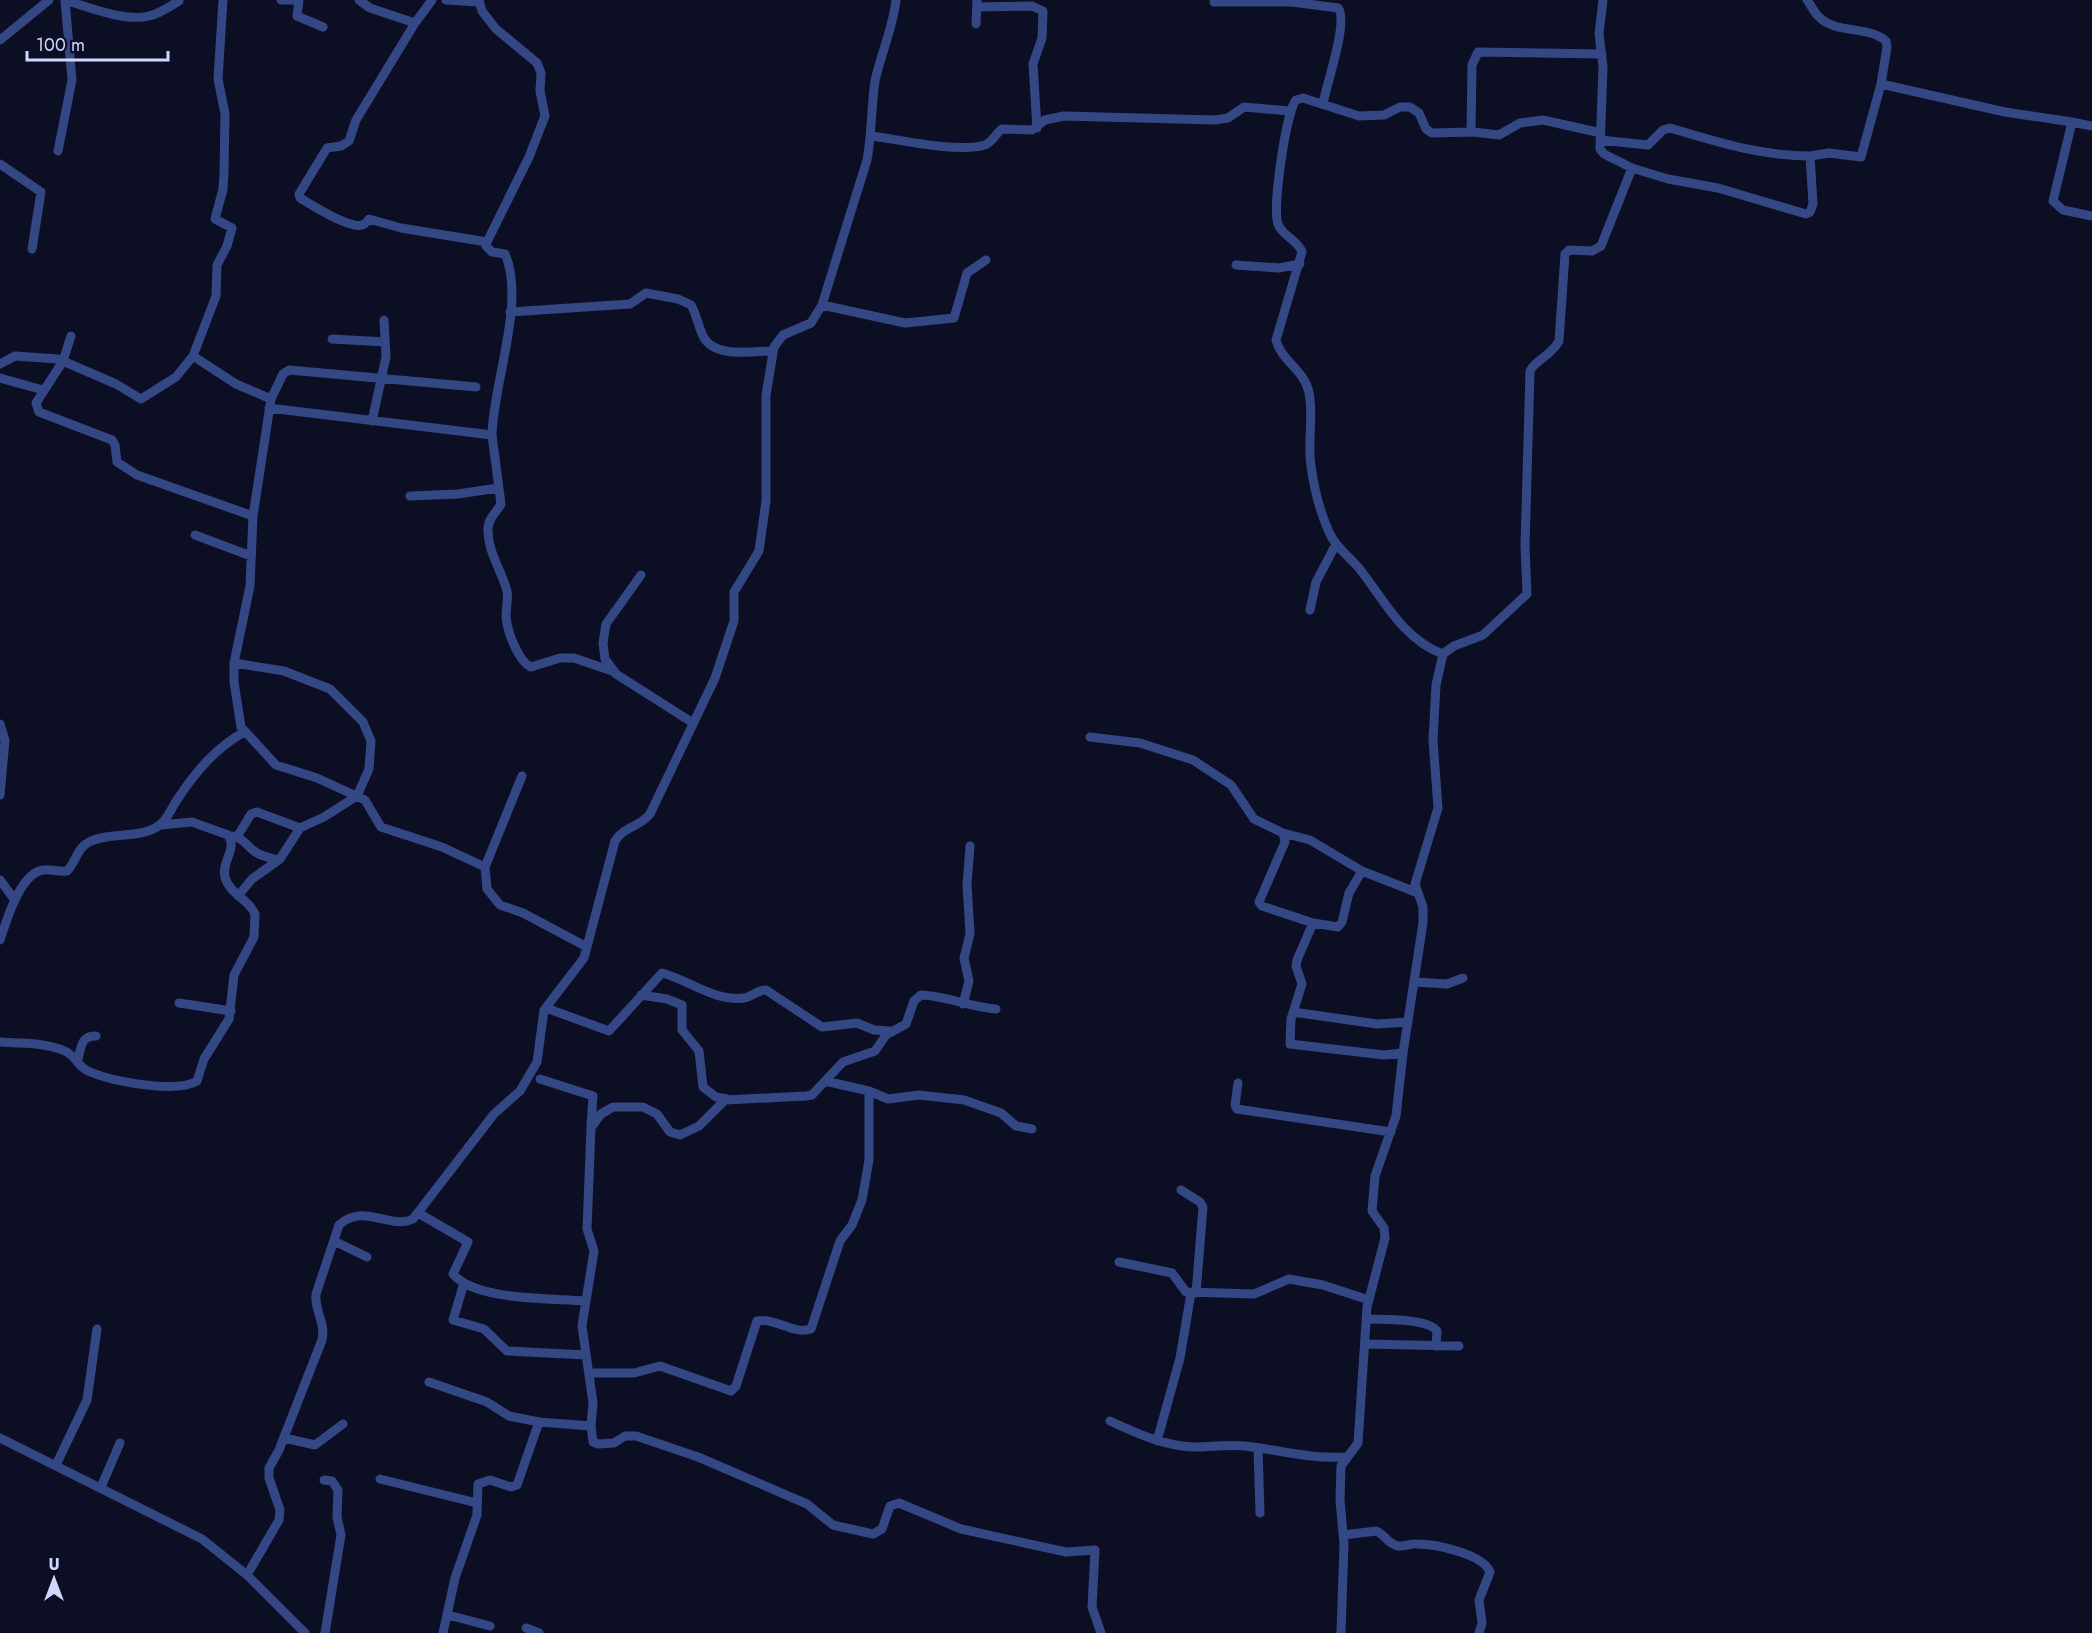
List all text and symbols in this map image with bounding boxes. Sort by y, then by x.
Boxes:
scale bar [27,24,168,62]
text: 100 m [36,32,85,58]
north arrow [24,1549,84,1609]
text: U [48,1553,60,1576]

